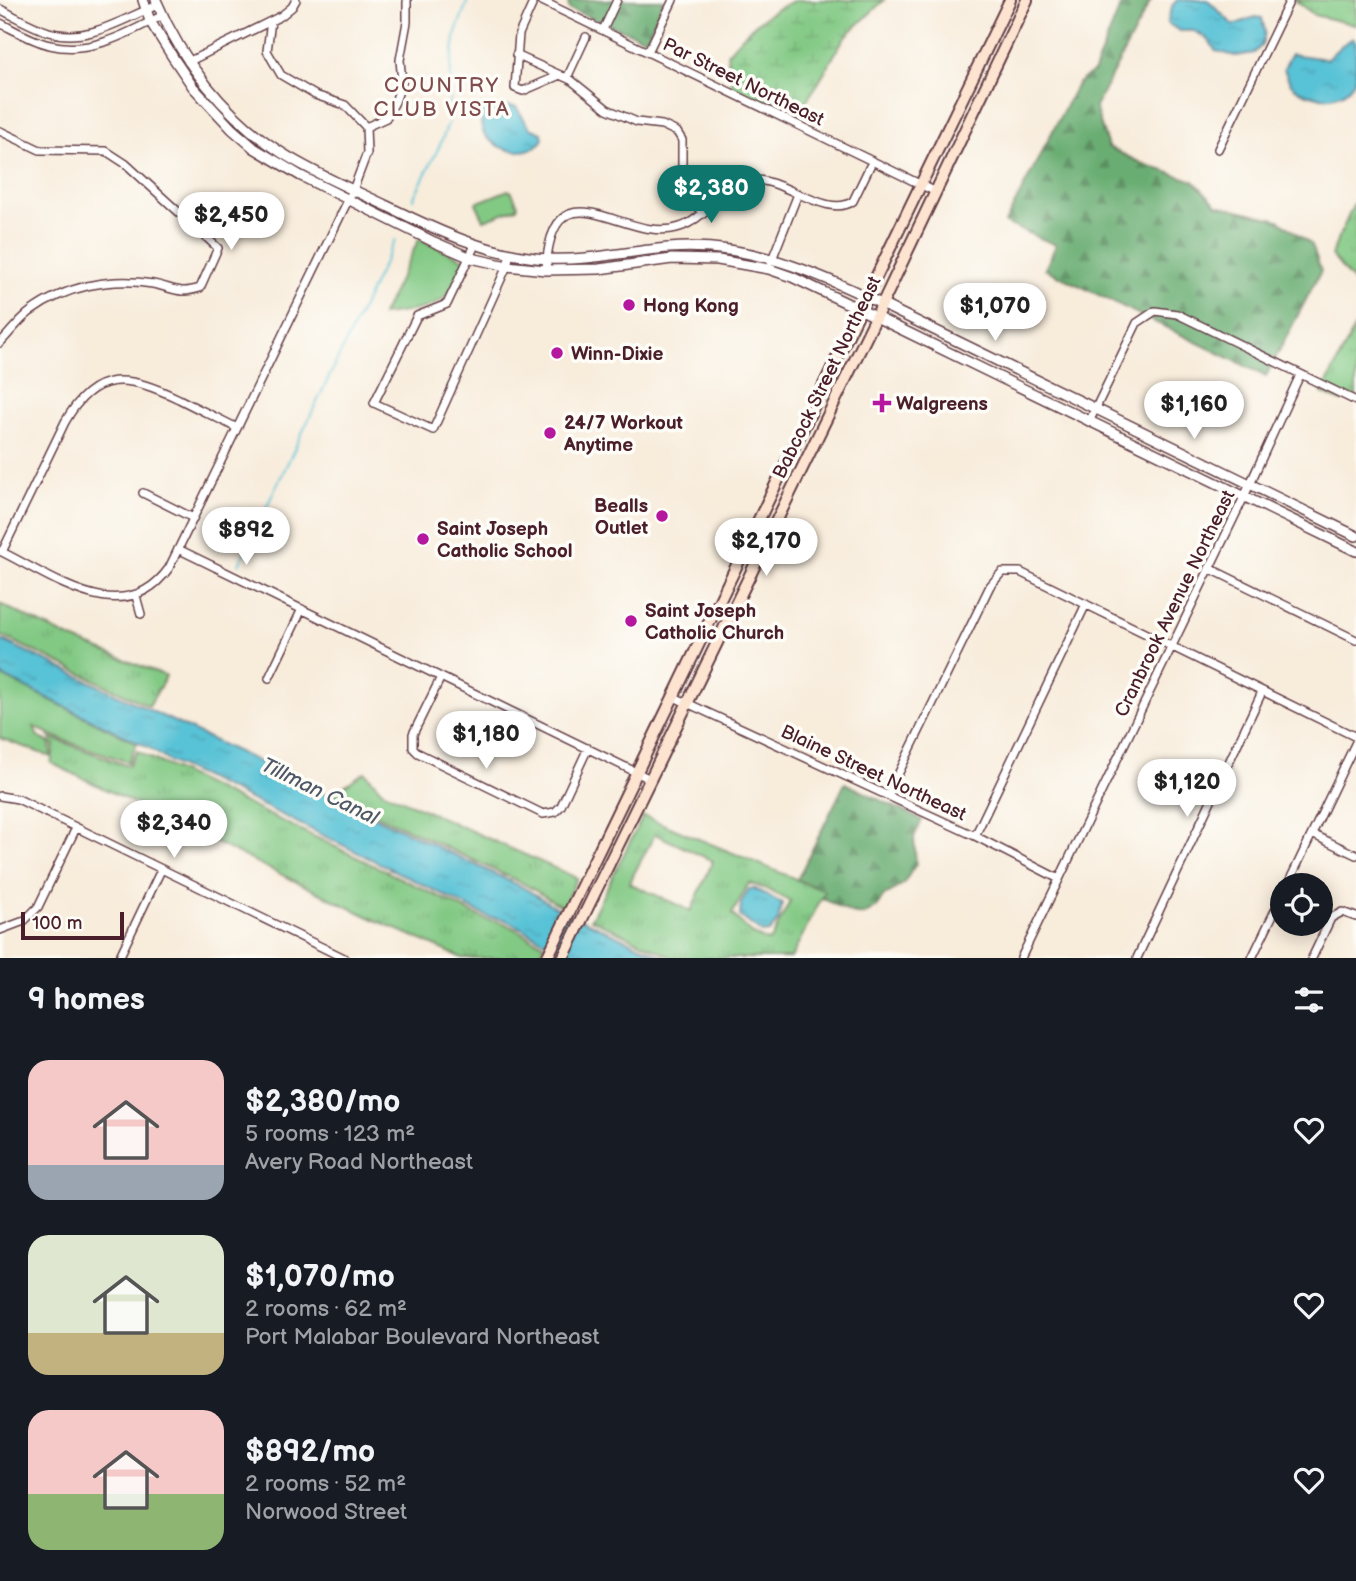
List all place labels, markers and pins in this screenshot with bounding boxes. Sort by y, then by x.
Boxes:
pin: $2,380 [654,166,768,225]
pin: $2,450 [174,192,288,252]
pin: $1,070 [938,284,1052,343]
place label: Hong Kong [643,295,739,318]
marker: Hong Kong [621,297,637,313]
place label: Winn-Dixie [571,343,663,366]
marker: Winn-Dixie [549,345,565,361]
pin: $1,160 [1137,382,1251,441]
place label: Walgreens [896,393,988,416]
marker: Walgreens [874,395,890,411]
place label: 24/7 Workout Anytime [563,412,684,457]
marker: 24/7 Workout Anytime [542,425,558,441]
place label: Bealls Outlet [594,495,649,540]
pin: $892 [205,508,287,567]
marker: Bealls Outlet [654,508,670,524]
place label: Saint Joseph Catholic School [437,518,573,563]
pin: $2,170 [709,518,823,578]
marker: Saint Joseph Catholic School [415,531,431,547]
place label: Saint Joseph Catholic Church [645,600,784,645]
marker: Saint Joseph Catholic Church [623,613,639,629]
pin: $1,180 [429,712,543,771]
pin: $1,120 [1130,760,1244,819]
pin: $2,340 [117,800,231,860]

